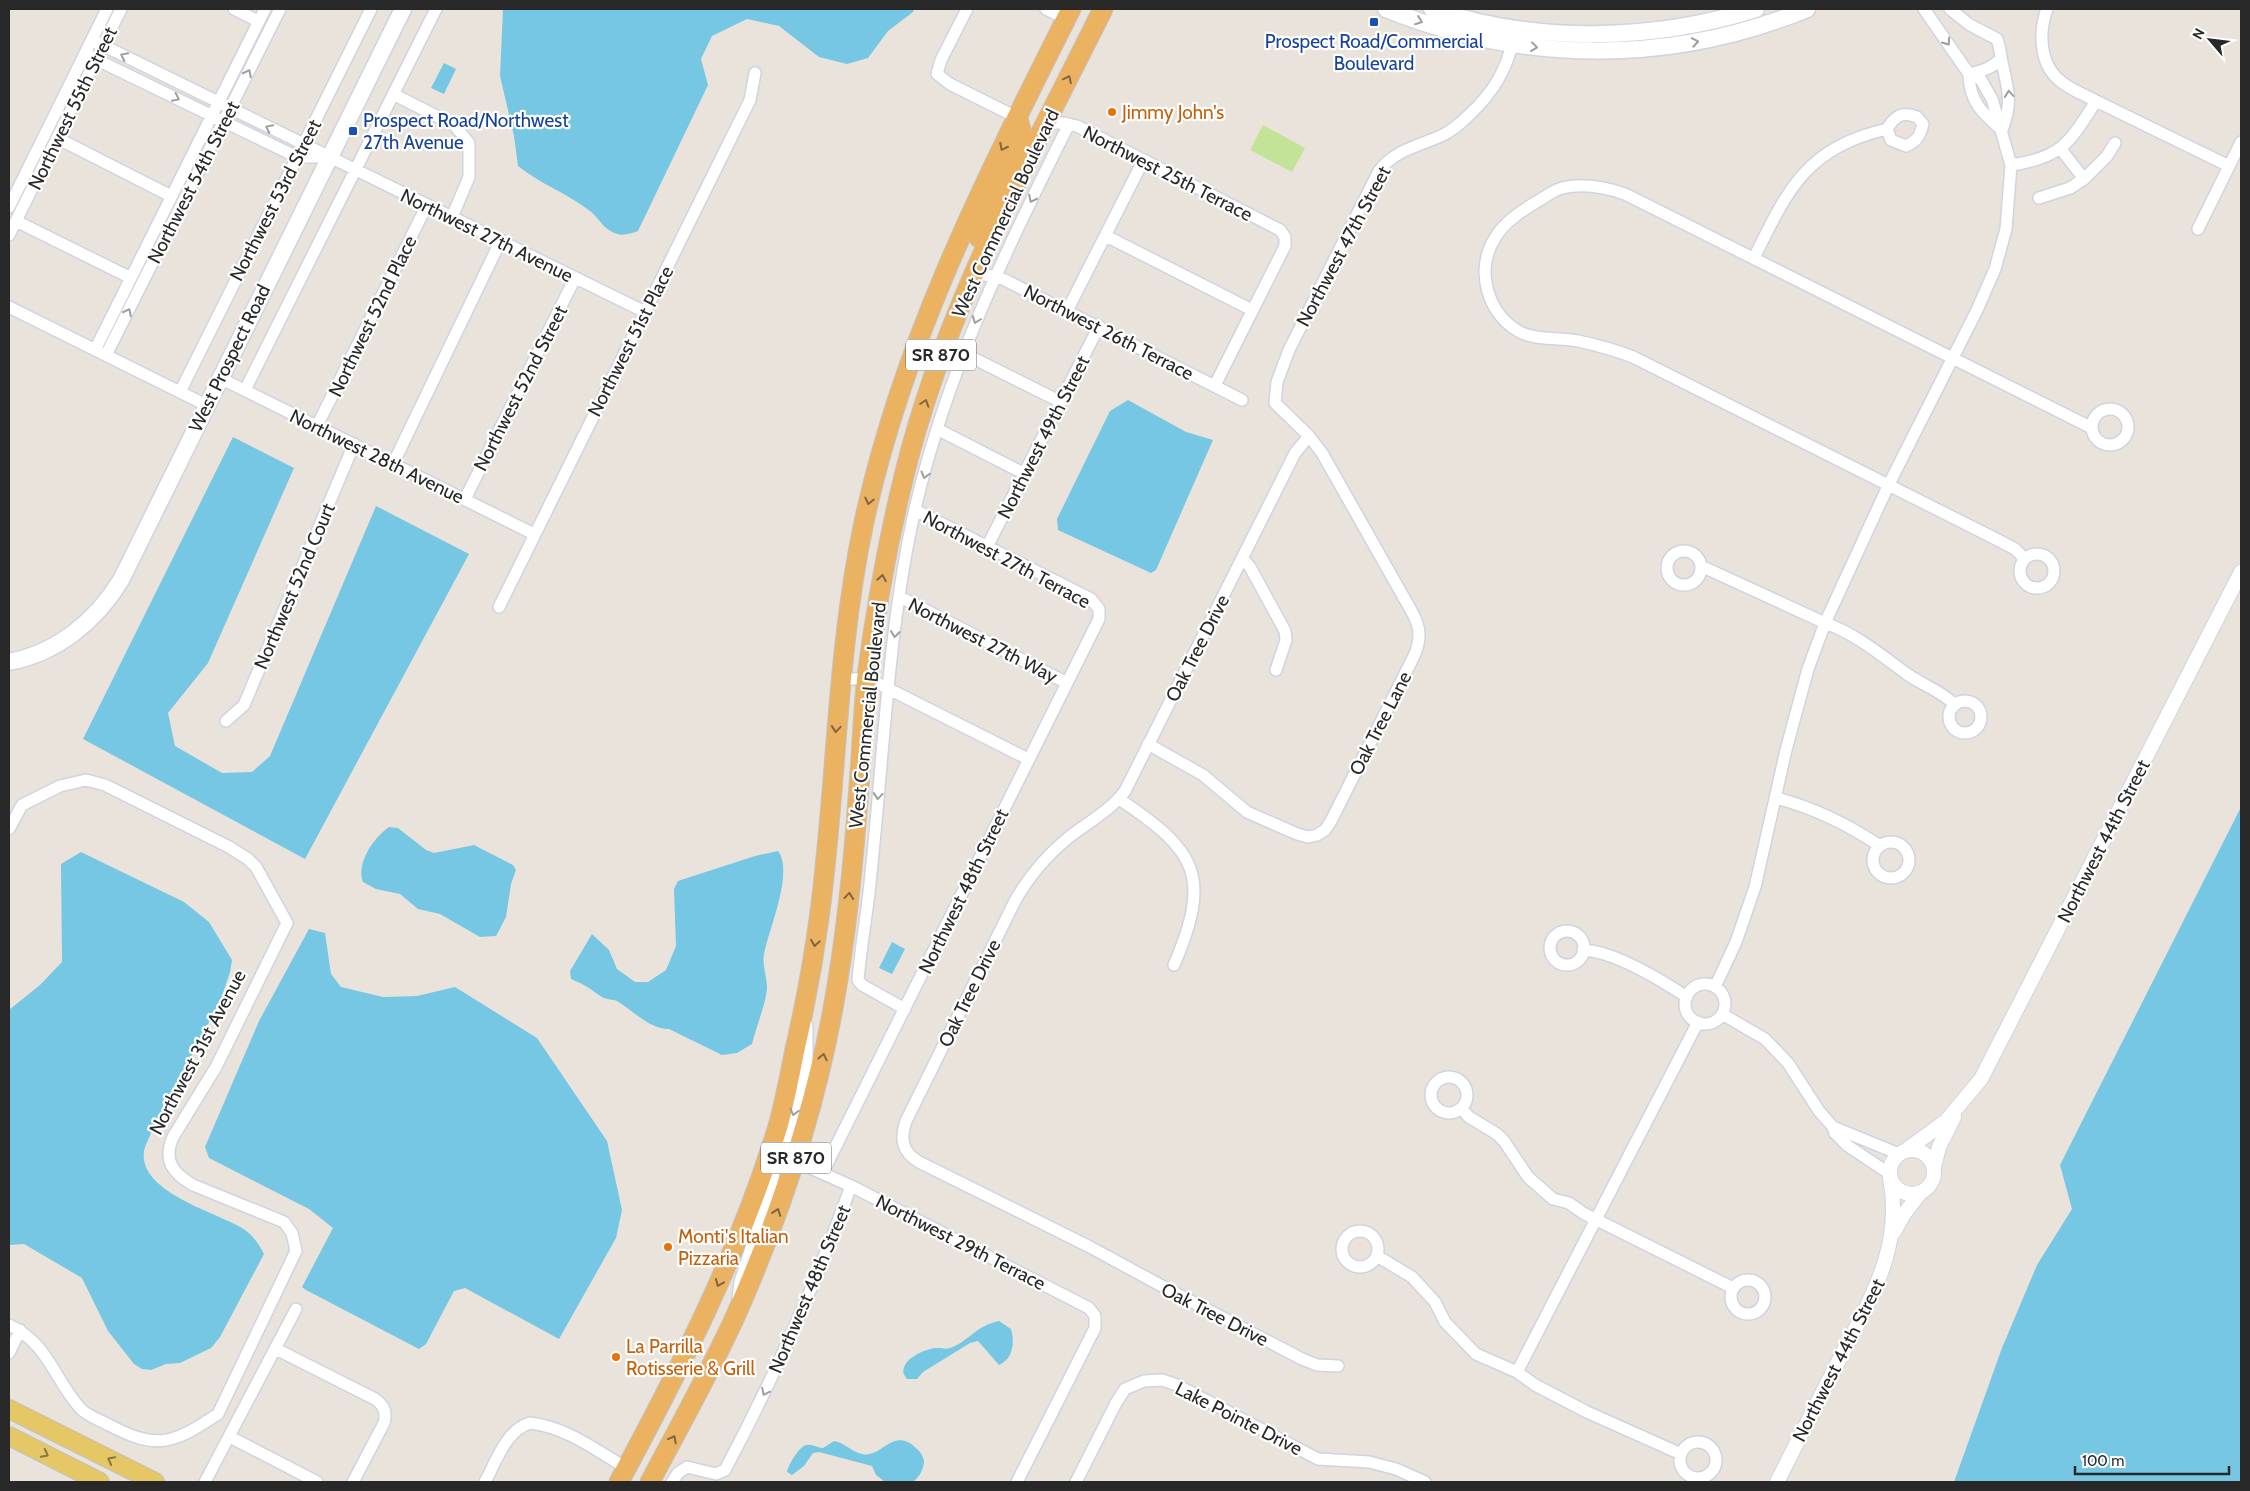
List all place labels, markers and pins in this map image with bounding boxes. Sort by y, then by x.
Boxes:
marker: Prospect Road/Commercial Boulevard [1368,16,1380,28]
place label: Prospect Road/Commercial Boulevard [1265,30,1484,75]
place label: Jimmy John's [1121,101,1224,124]
marker: Jimmy John's [1106,106,1118,118]
place label: Prospect Road/Northwest 27th Avenue [363,109,569,154]
marker: Prospect Road/Northwest 27th Avenue [347,125,359,137]
place label: Monti's Italian Pizzaria [678,1225,789,1270]
marker: Monti's Italian Pizzaria [662,1241,674,1253]
place label: La Parrilla Rotisserie & Grill [626,1335,755,1380]
marker: La Parrilla Rotisserie & Grill [610,1351,622,1363]

